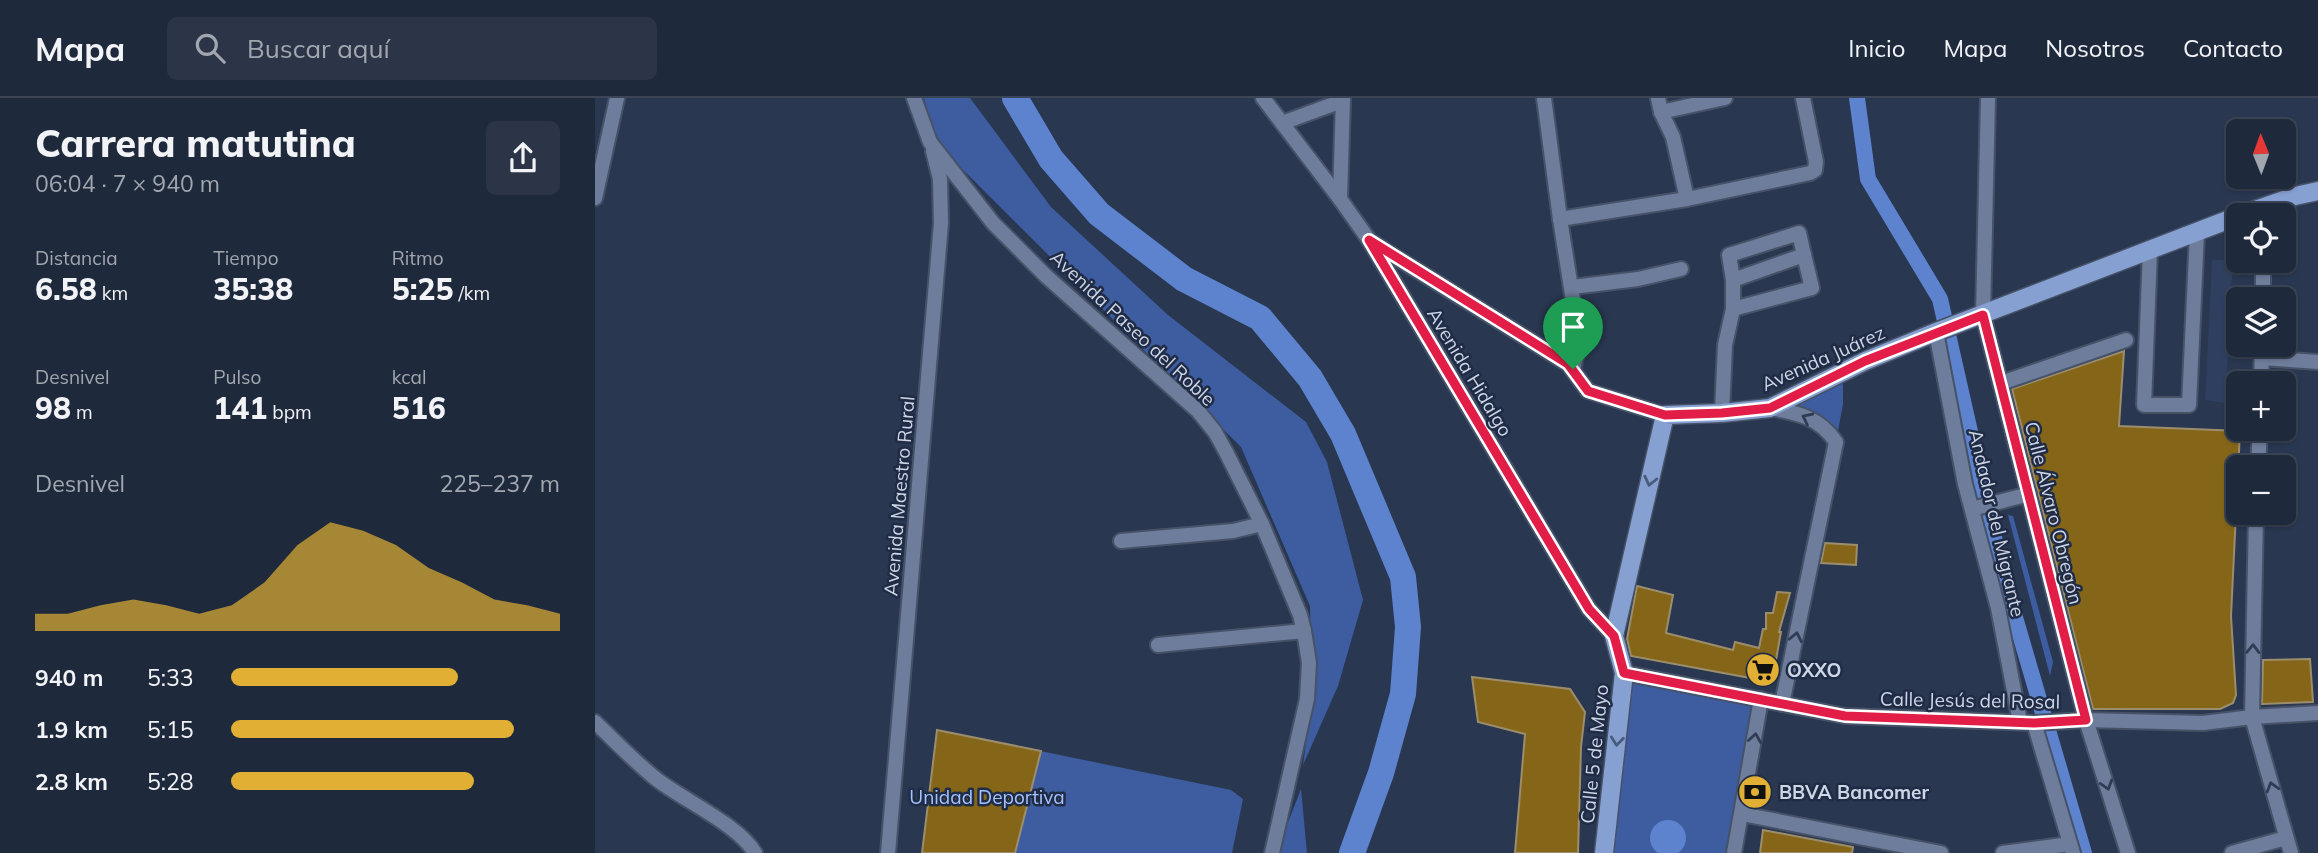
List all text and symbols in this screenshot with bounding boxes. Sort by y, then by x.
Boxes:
search box [167,17,657,80]
text: Mapa [35,28,125,69]
icon: search [191,29,229,67]
text: Buscar aquí [247,32,390,65]
text: Inicio [1848,33,1905,63]
text: Mapa [1943,33,2007,63]
text: Nosotros [2045,33,2145,63]
text: Contacto [2183,33,2283,63]
text: Carrera matutina [35,119,356,167]
north arrow [2226,119,2296,189]
map controls [2226,119,2296,525]
button: share [486,121,560,195]
text: 06:04 · 7 × 940 m [35,169,220,198]
button: locate [2226,203,2296,273]
street label: Avenida Paseo del Roble [1045,245,1221,411]
text: Distancia [35,246,118,270]
text: Tiempo [213,246,279,270]
text: Ritmo [392,246,444,270]
text: 6.58 [35,270,97,308]
text: 35:38 [213,270,293,308]
text: 5:25 [392,270,453,308]
text: km [97,281,128,305]
text: /km [453,281,490,305]
button: layers [2226,287,2296,357]
pin [1543,297,1603,369]
street label: Avenida Hidalgo [1422,303,1518,441]
icon: arrive [1554,308,1592,346]
street label: Avenida Juárez [1757,320,1889,396]
text: Desnivel [35,365,109,389]
text: Pulso [213,365,261,389]
text: kcal [392,365,426,389]
button: + [2226,371,2296,441]
text: 98 [35,389,71,427]
text: 141 [213,389,267,427]
text: 516 [392,389,446,427]
street label: Avenida Maestro Rural [878,395,920,597]
text: m [71,400,93,424]
text: bpm [267,400,312,424]
one-way arrow [1802,412,1814,426]
street label: Calle Álvaro Obregón [2020,419,2088,607]
street label: Andador del Migrante [1964,427,2030,619]
button: − [2226,455,2296,525]
text: Desnivel [35,469,125,498]
text: 225–237 m [439,469,560,498]
one-way arrow [1643,475,1658,487]
one-way arrow [1787,631,1802,643]
one-way arrow [2245,643,2261,653]
supermarket icon: OXXO [1744,651,1782,689]
place label: OXXO [1787,658,1841,682]
text: 940 m [35,663,103,692]
text: 5:33 [147,663,194,692]
street label: Calle 5 de Mayo [1575,683,1613,825]
street label: Calle Jesús del Rosal [1880,686,2060,714]
text: 1.9 km [35,715,108,744]
text: 5:15 [147,715,194,744]
one-way arrow [1747,732,1762,744]
one-way arrow [1609,735,1624,747]
text: 2.8 km [35,767,108,796]
text: 5:28 [147,767,194,796]
bank icon: BBVA Bancomer [1736,773,1774,811]
one-way arrow [2098,779,2113,791]
place label: BBVA Bancomer [1779,780,1930,804]
one-way arrow [2265,782,2280,794]
park label: Unidad Deportiva [909,785,1065,809]

